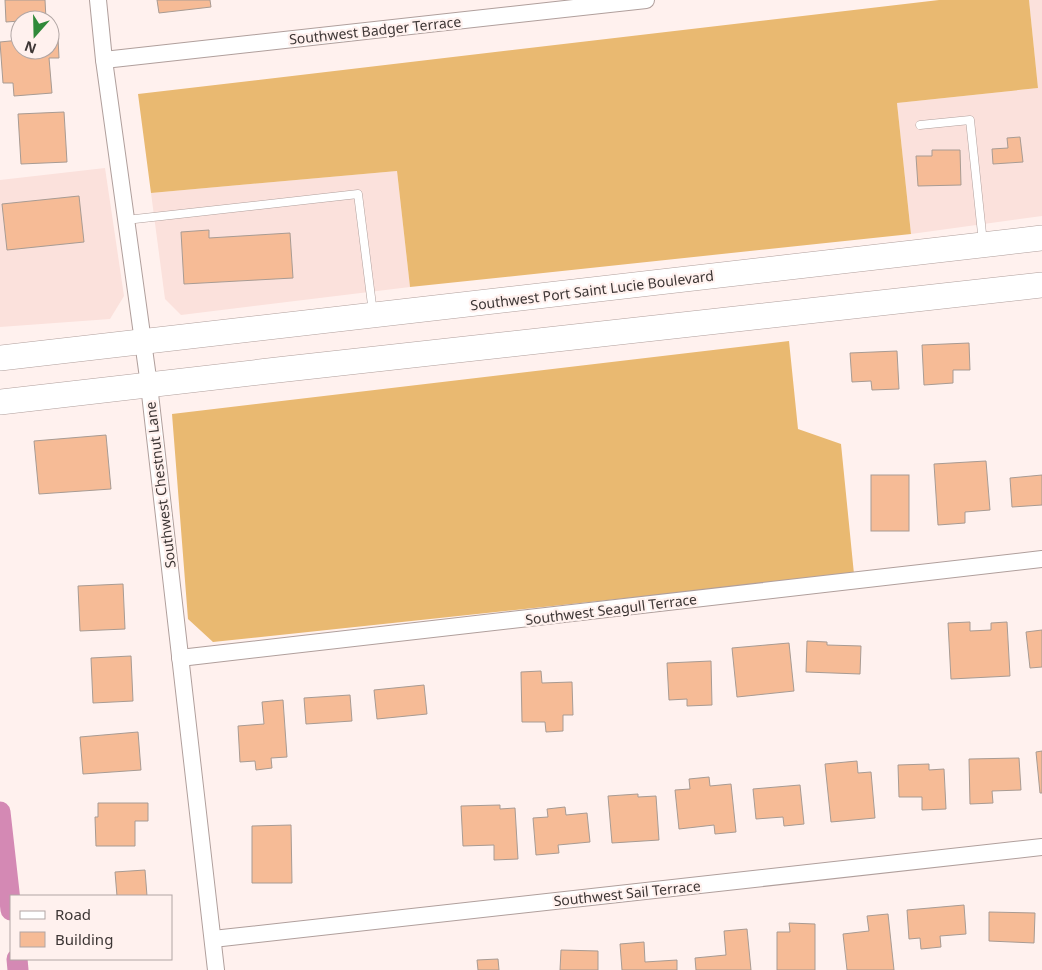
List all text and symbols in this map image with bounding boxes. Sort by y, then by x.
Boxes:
north arrow [10,10,60,60]
street label: Southwest Badger Terrace [288,12,462,48]
text: N [22,37,39,59]
street label: Southwest Port Saint Lucie Boulevard [469,266,715,314]
street label: Southwest Chestnut Lane [140,401,180,569]
street label: Southwest Seagull Terrace [524,589,698,629]
street label: Southwest Sail Terrace [553,876,702,910]
legend [10,895,172,960]
text: Road [55,904,91,924]
text: Building [55,929,113,949]

